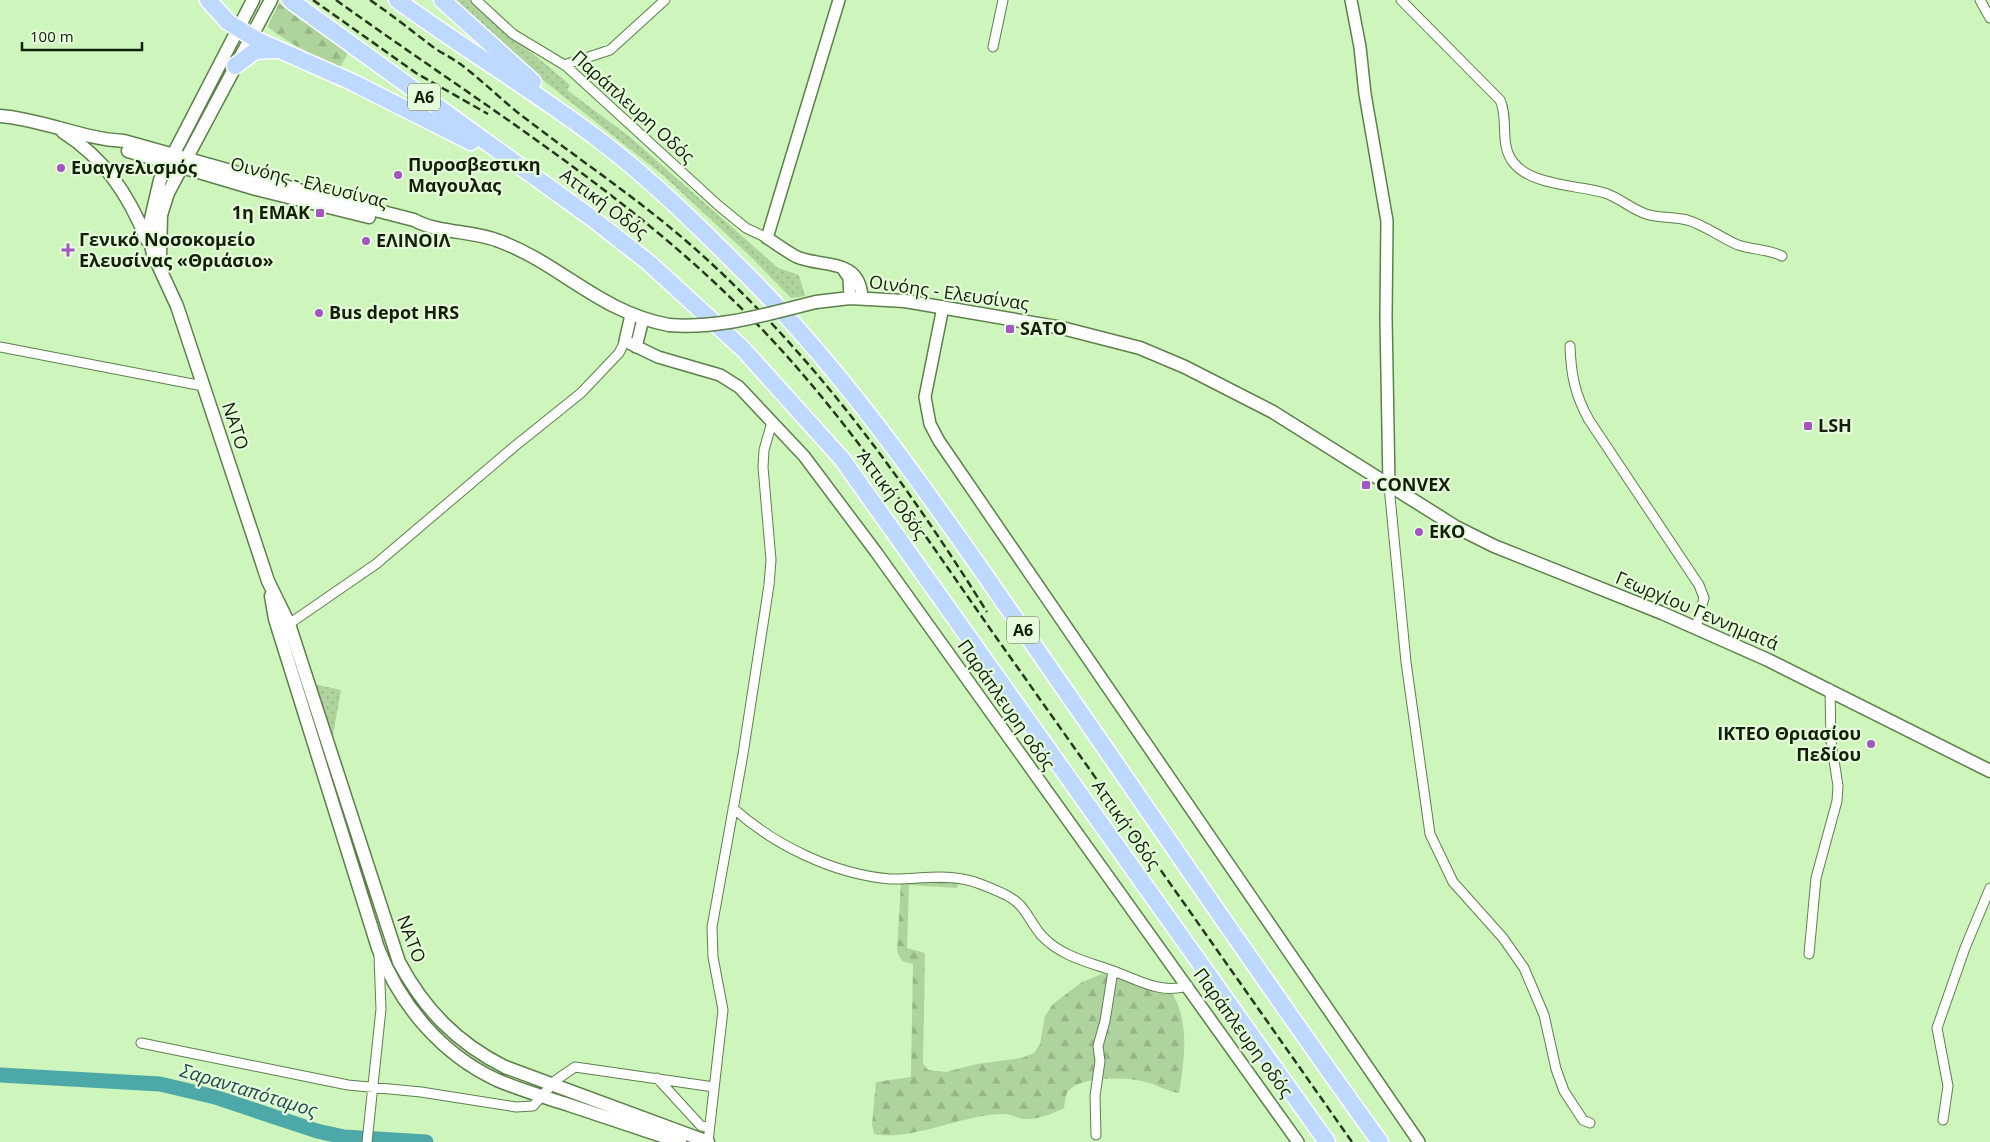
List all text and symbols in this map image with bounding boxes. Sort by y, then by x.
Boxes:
scale bar [22,20,142,52]
text: 100 m [30,26,74,46]
street label: Παράπλευρη Οδός [567,45,701,168]
road number: Α6 [408,84,440,110]
street label: Οινόης - Ελευσίνας [228,151,391,213]
place label: Πυροσβεστικη Μαγουλας [408,152,541,197]
place label: Ευαγγελισμός [71,155,197,179]
marker: Ευαγγελισμός [55,162,67,174]
street label: Αττική Οδός [556,162,654,244]
marker: Πυροσβεστικη Μαγουλας [392,169,404,181]
place label: 1η ΕΜΑΚ [232,200,310,224]
marker: 1η ΕΜΑΚ [314,207,326,219]
place label: Γενικό Νοσοκομείο Ελευσίνας «Θριάσιο» [79,227,274,272]
place label: ΕΛΙΝΟΙΛ [376,228,451,252]
marker: ΕΛΙΝΟΙΛ [360,235,372,247]
marker: Γενικό Νοσοκομείο Ελευσίνας «Θριάσιο» [61,243,75,257]
street label: Οινόης - Ελευσίνας [868,269,1031,315]
place label: Bus depot HRS [329,300,459,324]
marker: Bus depot HRS [313,307,325,319]
place label: SATO [1020,316,1067,340]
marker: SATO [1004,323,1016,335]
street label: ΝΑΤΟ [217,399,255,453]
place label: LSH [1818,413,1852,437]
marker: LSH [1802,420,1814,432]
street label: Αττική Οδός [853,445,933,544]
place label: CONVEX [1376,472,1450,496]
marker: CONVEX [1360,479,1372,491]
place label: EKO [1429,519,1465,543]
marker: EKO [1413,526,1425,538]
street label: Γεωργίου Γεννηματά [1612,565,1782,655]
road number: Α6 [1007,616,1039,644]
street label: Παράπλευρη οδός [953,634,1061,775]
place label: ΙΚΤΕΟ Θριασίου Πεδίου [1717,721,1861,766]
marker: ΙΚΤΕΟ Θριασίου Πεδίου [1865,738,1877,750]
street label: Αττική Οδός [1087,775,1167,874]
street label: ΝΑΤΟ [392,912,432,966]
street label: Παράπλευρη οδός [1189,963,1299,1102]
water label: Σαρανταπόταμος [176,1057,321,1123]

